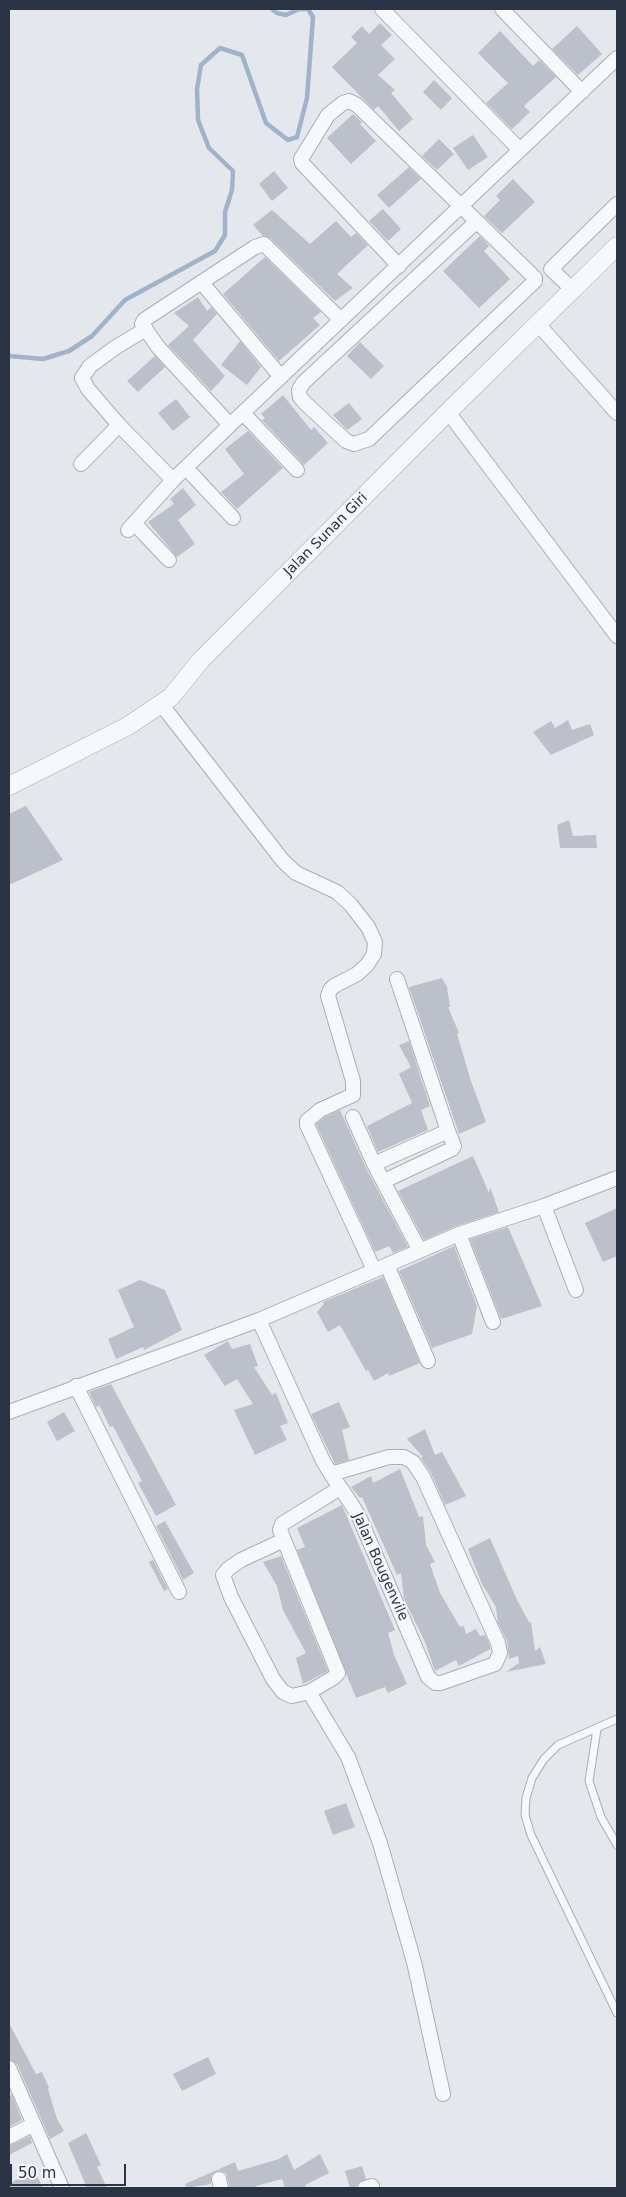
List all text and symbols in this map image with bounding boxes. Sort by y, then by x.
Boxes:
street label: Jalan Sunan Giri [281,490,371,580]
street label: Jalan Bougenvile [349,1510,411,1624]
scale bar [12,2154,129,2186]
text: 50 m [18,2164,56,2182]

